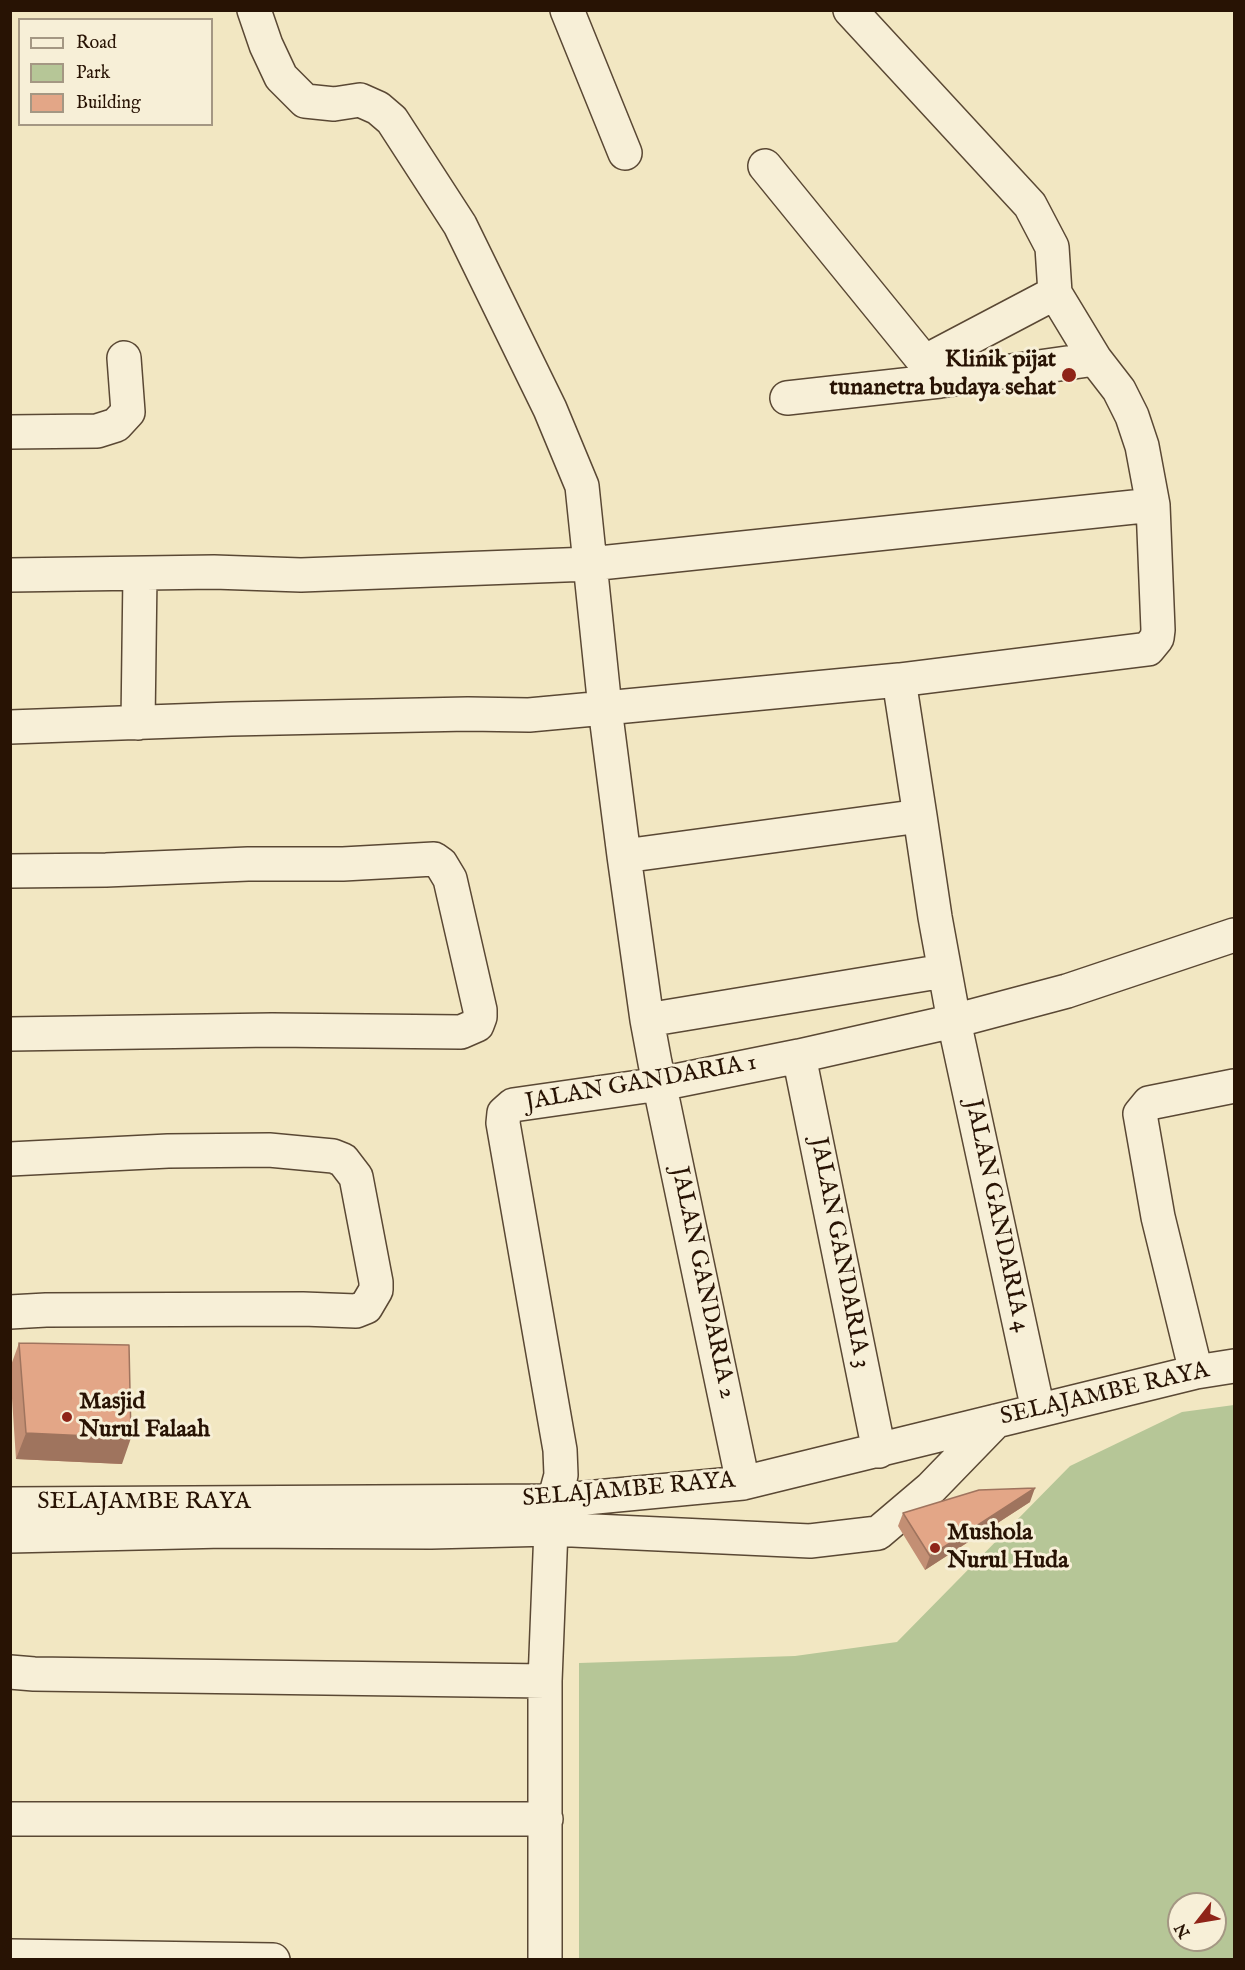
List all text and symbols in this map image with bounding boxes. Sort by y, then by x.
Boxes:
legend [18,18,213,126]
text: Road [76,32,117,55]
text: Park [76,62,110,85]
text: Building [76,92,141,115]
place label: Klinik pijat tunanetra budaya sehat [830,347,1056,403]
marker: Klinik pijat tunanetra budaya sehat [1060,366,1078,384]
street label: JALAN GANDARIA 1 [523,1049,759,1119]
street label: JALAN GANDARIA 4 [957,1097,1035,1335]
street label: JALAN GANDARIA 3 [802,1135,876,1371]
street label: JALAN GANDARIA 2 [663,1164,741,1402]
street label: SELAJAMBE RAYA [998,1357,1212,1433]
place label: Masjid Nurul Falaah [79,1389,210,1445]
marker: Masjid Nurul Falaah [60,1410,74,1424]
street label: SELAJAMBE RAYA [521,1467,737,1515]
street label: SELAJAMBE RAYA [37,1489,251,1517]
place label: Mushola Nurul Huda [947,1520,1069,1576]
marker: Mushola Nurul Huda [928,1541,942,1555]
north arrow [1167,1892,1227,1952]
text: N [1171,1919,1195,1941]

